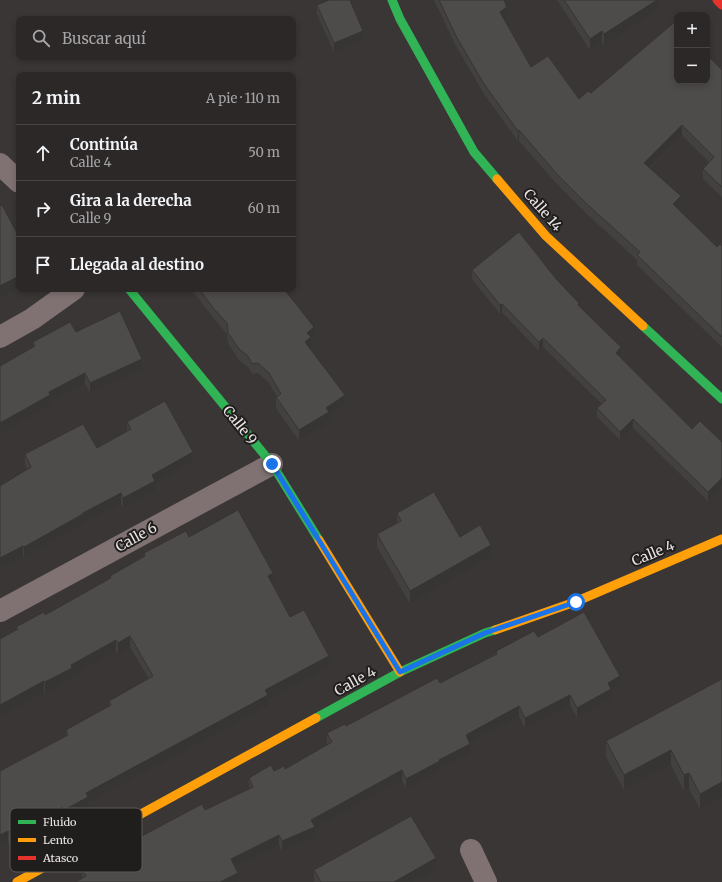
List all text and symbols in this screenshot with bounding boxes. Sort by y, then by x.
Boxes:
map controls [674,12,710,84]
button: + [674,12,710,48]
search box [16,16,296,60]
icon: search [30,27,52,49]
text: Buscar aquí [62,29,146,48]
button: − [674,48,710,84]
text: 2 min [32,87,80,109]
text: A pie · 110 m [206,90,280,107]
text: Continúa [70,135,138,154]
icon: ahead [32,142,54,164]
text: 50 m [248,144,280,161]
text: Calle 4 [70,154,112,171]
street label: Calle 14 [520,185,567,235]
text: Gira a la derecha [70,191,192,210]
icon: right [32,198,54,220]
text: 60 m [248,200,280,217]
text: Calle 9 [70,210,111,227]
icon: arrive [32,254,54,276]
text: Llegada al destino [70,255,204,274]
street label: Calle 9 [219,402,261,448]
route end [263,455,281,473]
street label: Calle 6 [112,518,160,556]
street label: Calle 4 [629,536,677,570]
route start [567,593,585,611]
street label: Calle 4 [331,662,379,700]
legend [10,808,142,872]
text: Fluido [43,815,77,829]
text: Lento [43,833,74,847]
text: Atasco [42,851,79,865]

